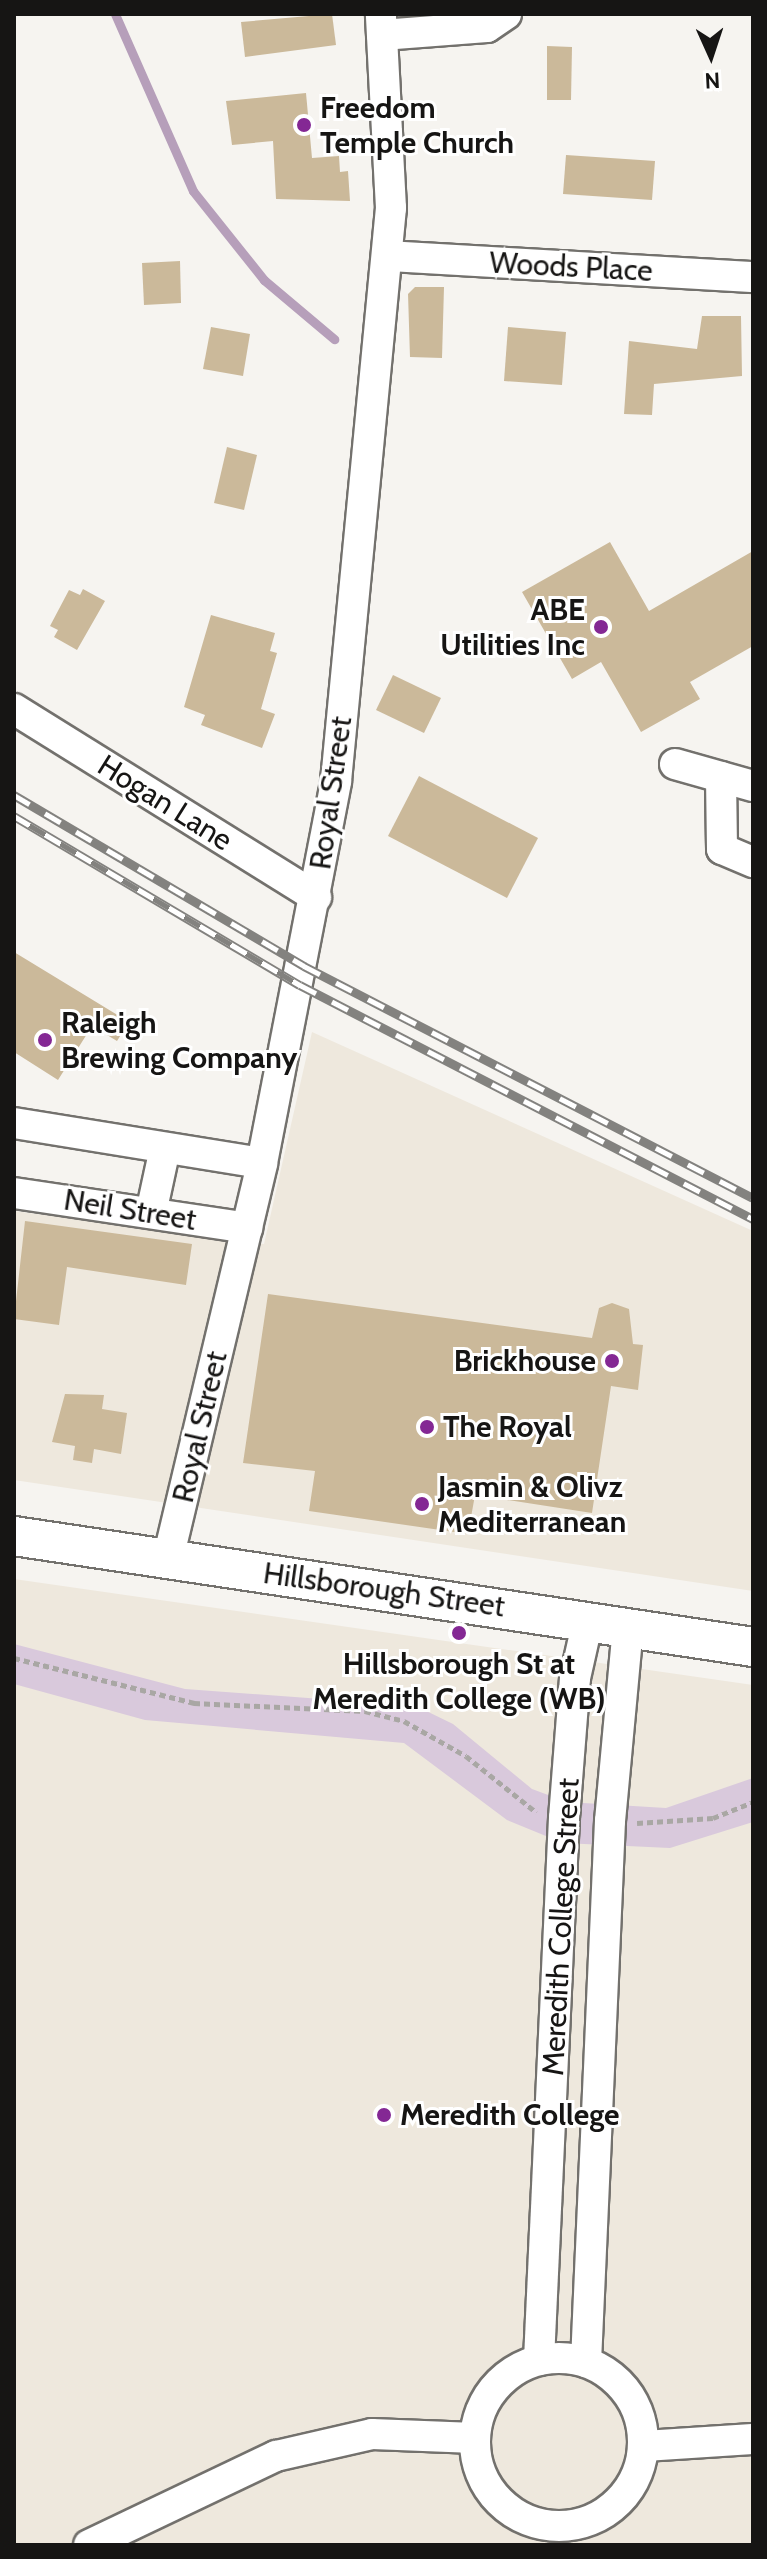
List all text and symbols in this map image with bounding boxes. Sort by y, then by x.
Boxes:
north arrow [671,16,751,96]
text: N [704,67,721,94]
place label: Freedom Temple Church [320,90,514,160]
marker: Freedom Temple Church [295,116,313,134]
street label: Woods Place [489,245,653,289]
place label: ABE Utilities Inc [440,592,585,662]
marker: ABE Utilities Inc [592,618,610,636]
street label: Royal Street [302,714,360,872]
street label: Hogan Lane [91,748,239,858]
place label: Raleigh Brewing Company [61,1005,297,1076]
marker: Raleigh Brewing Company [36,1031,54,1049]
street label: Neil Street [61,1182,199,1238]
place label: Brickhouse [454,1343,596,1379]
street label: Royal Street [165,1348,235,1506]
marker: Brickhouse [603,1352,621,1370]
place label: The Royal [443,1409,572,1445]
marker: The Royal [418,1418,436,1436]
place label: Jasmin & Olivz Mediterranean [438,1469,626,1540]
marker: Jasmin & Olivz Mediterranean [413,1495,431,1513]
street label: Hillsborough Street [261,1555,507,1625]
marker: Hillsborough St at Meredith College (WB) [450,1624,468,1642]
place label: Hillsborough St at Meredith College (WB) [312,1646,606,1716]
street label: Meredith College Street [535,1777,587,2077]
place label: Meredith College [400,2097,620,2133]
marker: Meredith College [375,2106,393,2124]

